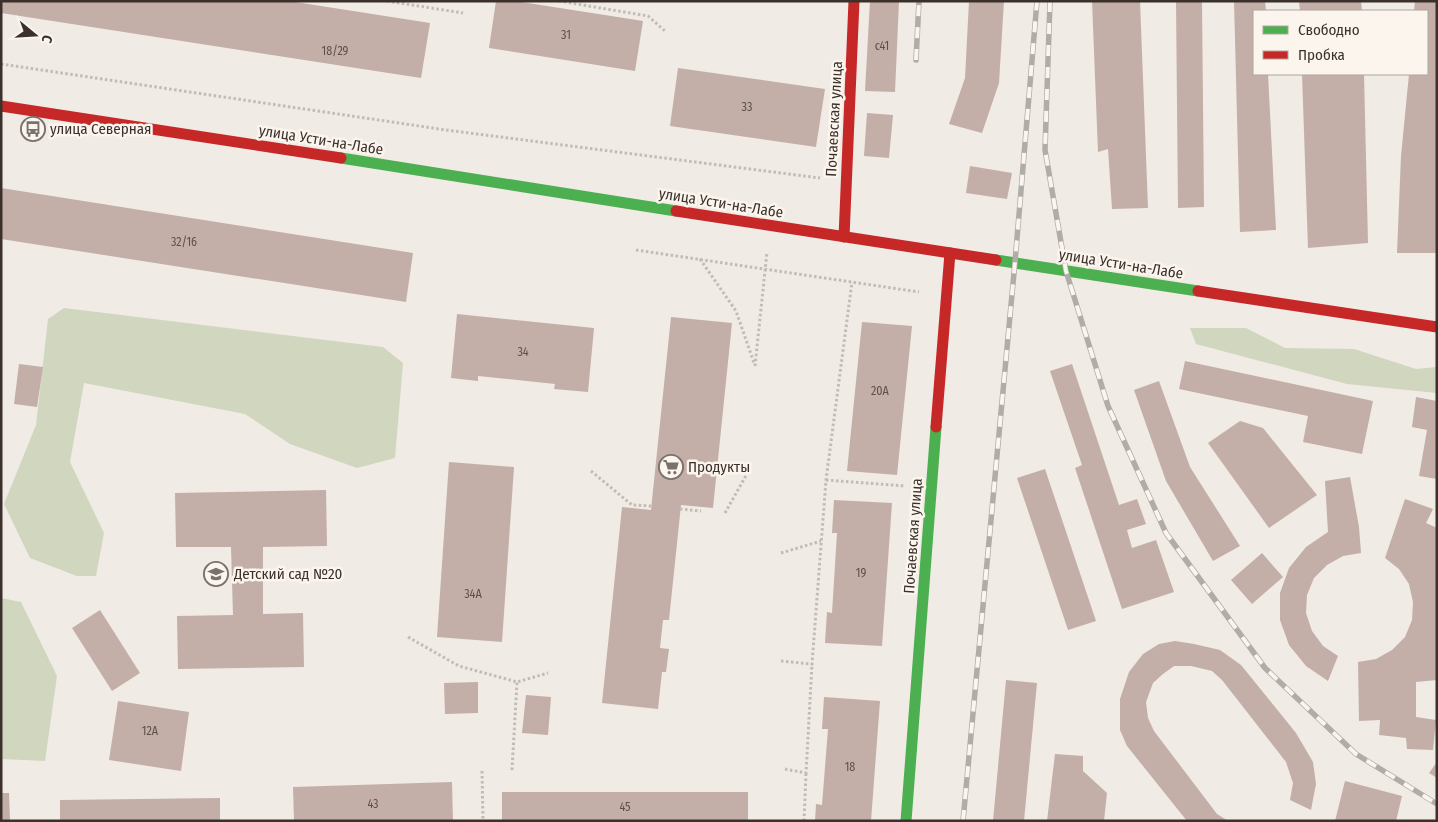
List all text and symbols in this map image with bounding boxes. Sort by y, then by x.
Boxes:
north arrow [10,10,60,60]
legend [1253,10,1428,75]
text: Свободно [1298,21,1360,39]
house number: 31 [561,28,571,42]
text: С [37,33,56,46]
house number: с41 [875,39,889,53]
house number: 18/29 [322,44,349,58]
text: Пробка [1298,46,1345,64]
street label: Почаевская улица [822,61,846,177]
house number: 33 [742,100,752,114]
bus stop icon: улица Северная [20,116,46,142]
place label: улица Северная [50,120,152,138]
street label: улица Усти-на-Лабе [258,121,384,159]
street label: улица Усти-на-Лабе [658,184,784,222]
house number: 32/16 [171,235,197,249]
street label: улица Усти-на-Лабе [1058,245,1184,283]
house number: 34 [517,345,529,359]
house number: 20А [871,384,890,398]
supermarket icon: Продукты [658,454,684,480]
place label: Продукты [688,458,750,476]
street label: Почаевская улица [900,478,926,594]
school or university icon: Детский сад №20 [203,561,229,587]
place label: Детский сад №20 [233,565,342,583]
house number: 19 [856,566,866,580]
house number: 34А [464,587,482,601]
house number: 12А [142,724,159,738]
house number: 18 [845,760,855,774]
house number: 43 [367,797,379,811]
house number: 45 [619,800,631,814]

